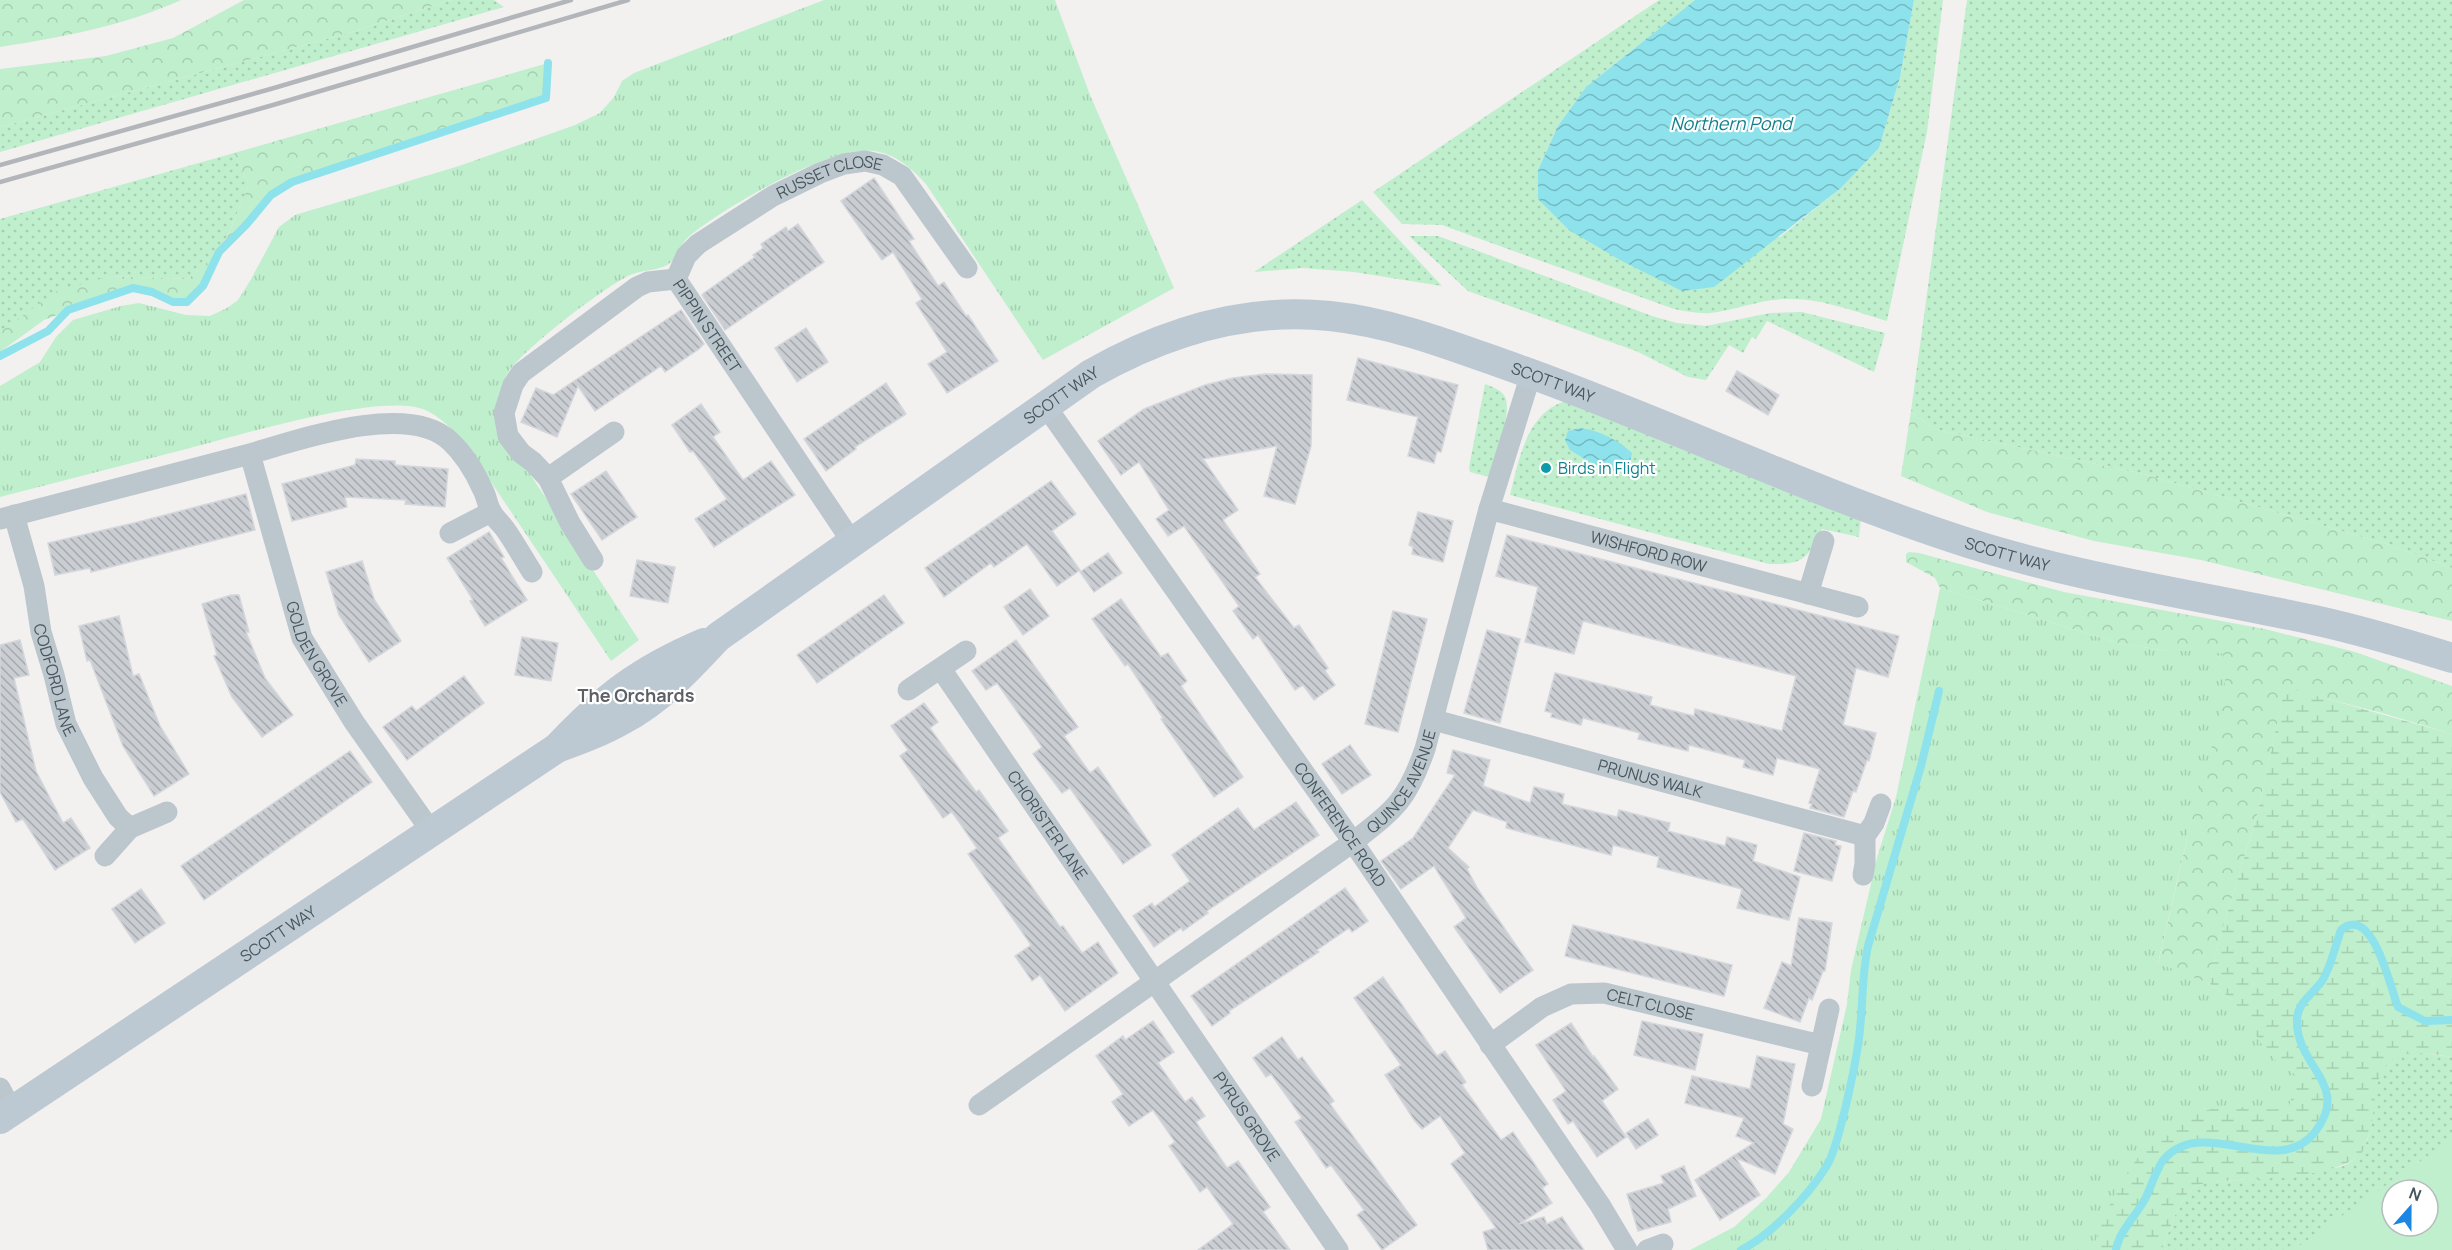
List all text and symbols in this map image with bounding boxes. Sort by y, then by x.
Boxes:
water label: Northern Pond [1670,111,1794,135]
street label: RUSSET CLOSE [773,150,885,204]
street label: PIPPIN STREET [668,275,747,377]
street label: SCOTT WAY [1508,357,1598,408]
street label: SCOTT WAY [1019,361,1102,429]
place label: Birds in Flight [1558,457,1656,479]
marker: Birds in Flight [1539,461,1553,475]
street label: WISHFORD ROW [1588,525,1709,577]
street label: SCOTT WAY [1962,532,2052,576]
street label: GOLDEN GROVE [281,599,353,711]
street label: CODFORD LANE [29,622,81,740]
district label: The Orchards [578,683,695,707]
street label: QUINCE AVENUE [1362,727,1441,838]
street label: PRUNUS WALK [1596,754,1706,803]
street label: CONFERENCE ROAD [1289,758,1392,891]
street label: CHORISTER LANE [1002,766,1093,884]
street label: SCOTT WAY [236,900,321,967]
street label: CELT CLOSE [1604,983,1696,1025]
street label: PYRUS GROVE [1208,1067,1285,1166]
north arrow [2380,1178,2440,1238]
text: N [2406,1182,2425,1206]

